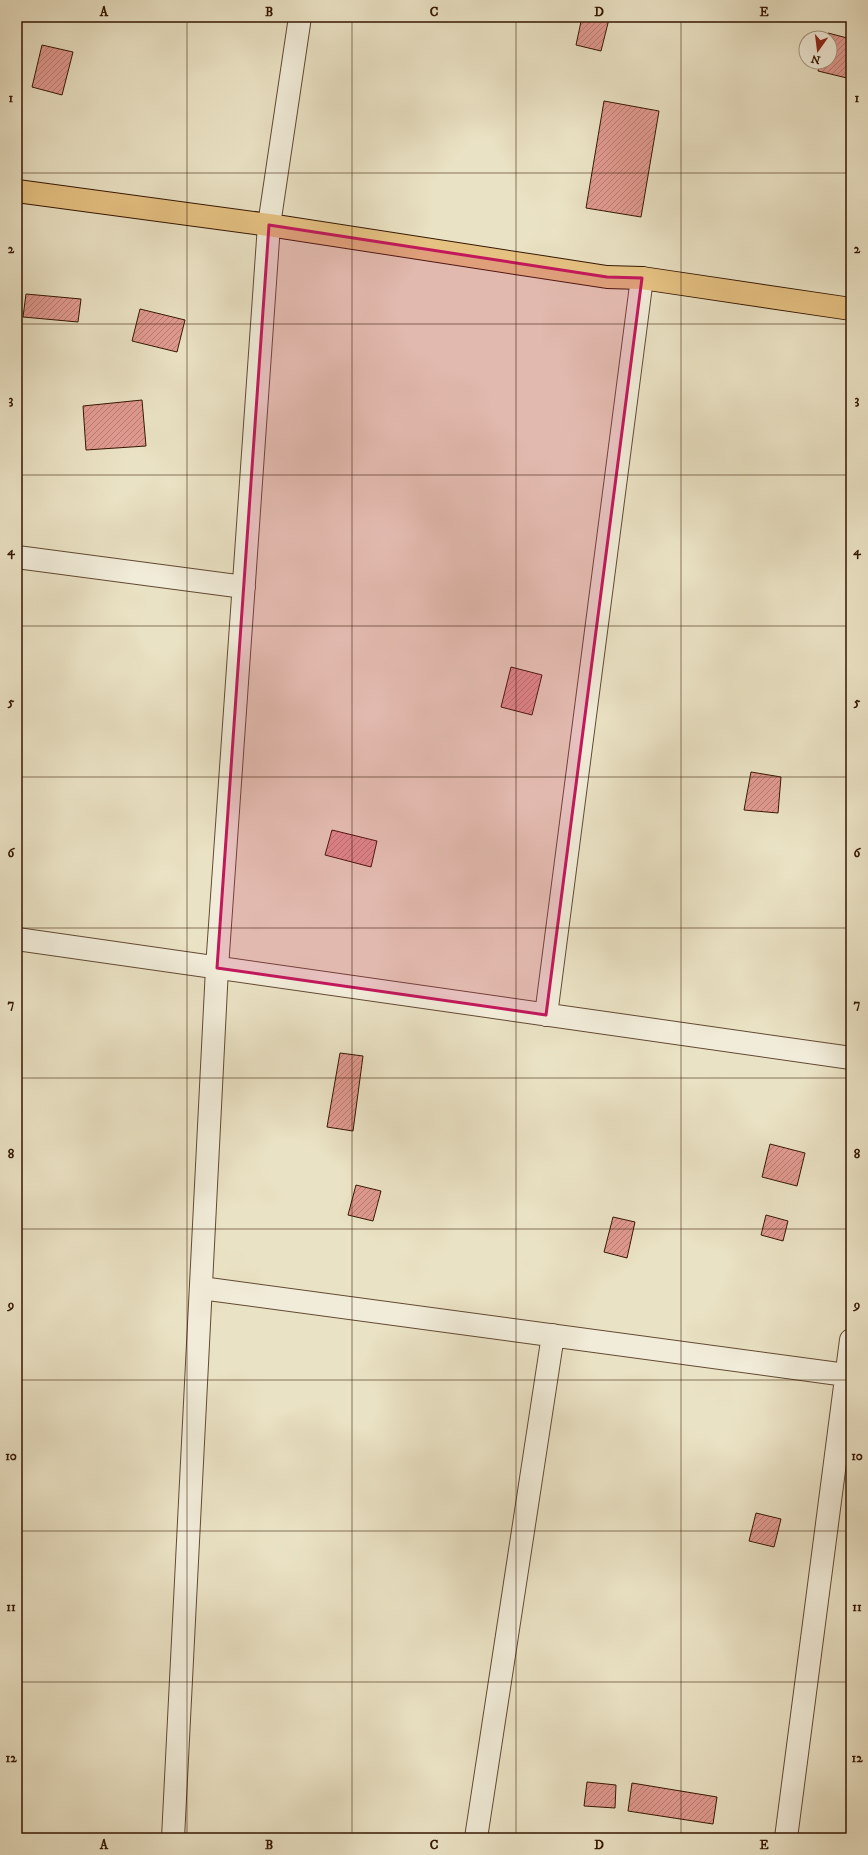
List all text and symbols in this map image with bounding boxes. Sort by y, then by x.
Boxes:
text: A [99,4,109,20]
text: B [265,4,273,20]
text: C [430,4,439,20]
text: D [594,4,604,20]
text: E [759,4,769,20]
north arrow [798,30,838,70]
text: N [810,51,822,67]
text: 1 [9,90,14,106]
text: 1 [855,90,860,106]
text: 2 [8,241,15,257]
text: 2 [854,241,861,257]
text: 3 [9,392,14,408]
text: 3 [855,392,860,408]
text: 4 [6,543,15,560]
text: 4 [852,543,861,560]
text: 5 [7,694,15,710]
text: 5 [853,694,861,710]
text: 6 [8,845,16,861]
text: 6 [854,845,862,861]
text: 7 [8,996,15,1012]
text: 7 [854,996,861,1012]
text: 8 [8,1146,15,1162]
text: 8 [854,1146,861,1162]
text: 9 [7,1297,14,1313]
text: 9 [853,1297,860,1313]
text: 10 [5,1448,17,1464]
text: 10 [851,1448,863,1464]
text: 11 [6,1599,16,1615]
text: 11 [852,1599,862,1615]
text: 12 [5,1750,17,1766]
text: 12 [851,1750,863,1766]
text: A [99,1837,109,1853]
text: B [265,1837,273,1853]
text: C [430,1837,439,1853]
text: D [594,1837,604,1853]
text: E [759,1837,769,1853]

